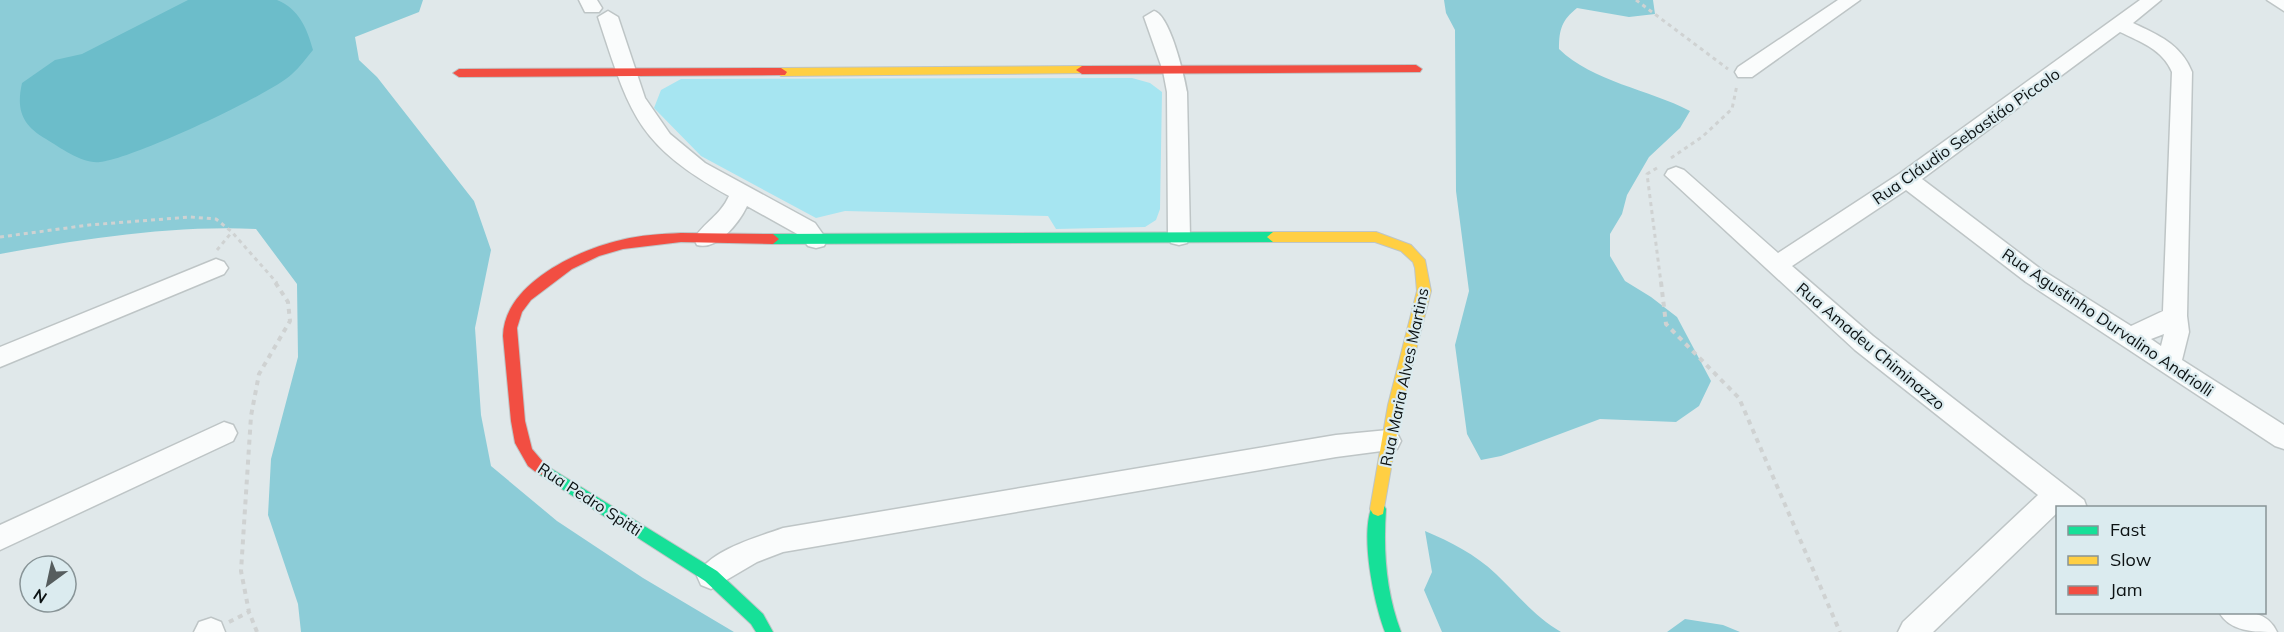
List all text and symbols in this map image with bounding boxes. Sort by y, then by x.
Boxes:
street label: Rua Cláudio Sebastiáo Piccolo [1868,63,2064,209]
street label: Rua Agustinho Durvalino Andriolli [1999,244,2217,400]
street label: Rua Amadeu Chiminazzo [1793,278,1949,414]
street label: Rua Maria Alves Martins [1375,286,1433,468]
street label: Rua Pedro Spitti [534,458,646,540]
legend [2056,506,2266,614]
text: Fast [2110,518,2146,541]
text: Slow [2110,548,2152,571]
north arrow [18,554,78,614]
text: Jam [2110,578,2143,601]
text: N [29,585,50,608]

